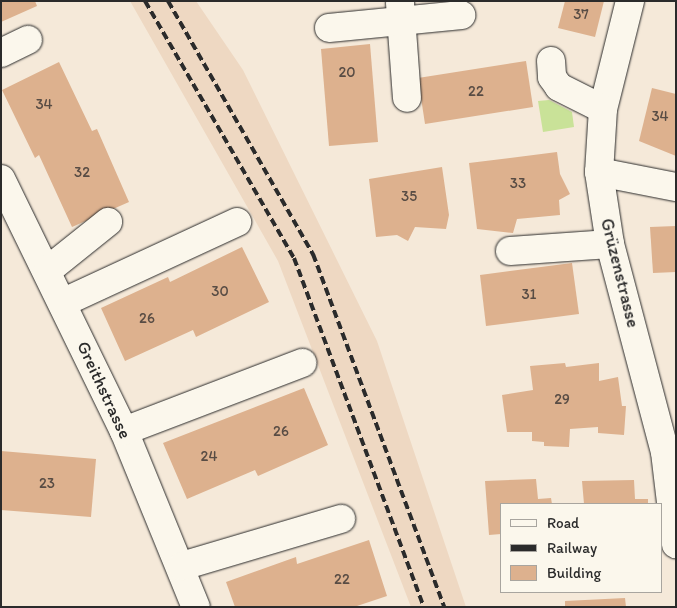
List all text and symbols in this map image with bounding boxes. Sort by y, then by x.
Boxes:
house number: 37 [573,6,589,24]
house number: 20 [338,64,356,82]
house number: 22 [468,83,484,101]
house number: 34 [35,96,53,114]
house number: 34 [651,108,669,126]
house number: 32 [74,164,90,182]
house number: 33 [510,175,526,193]
house number: 35 [401,188,417,206]
street label: Grüzenstrasse [596,216,644,330]
house number: 30 [211,283,229,301]
house number: 31 [521,286,537,304]
house number: 26 [139,310,155,328]
street label: Greithstrasse [72,338,136,442]
house number: 29 [554,391,570,409]
house number: 26 [273,423,289,441]
house number: 24 [201,448,217,466]
house number: 23 [39,475,55,493]
legend [500,503,662,593]
text: Road [547,514,579,532]
text: Railway [547,539,597,557]
text: Building [547,564,601,582]
house number: 22 [334,571,350,589]

